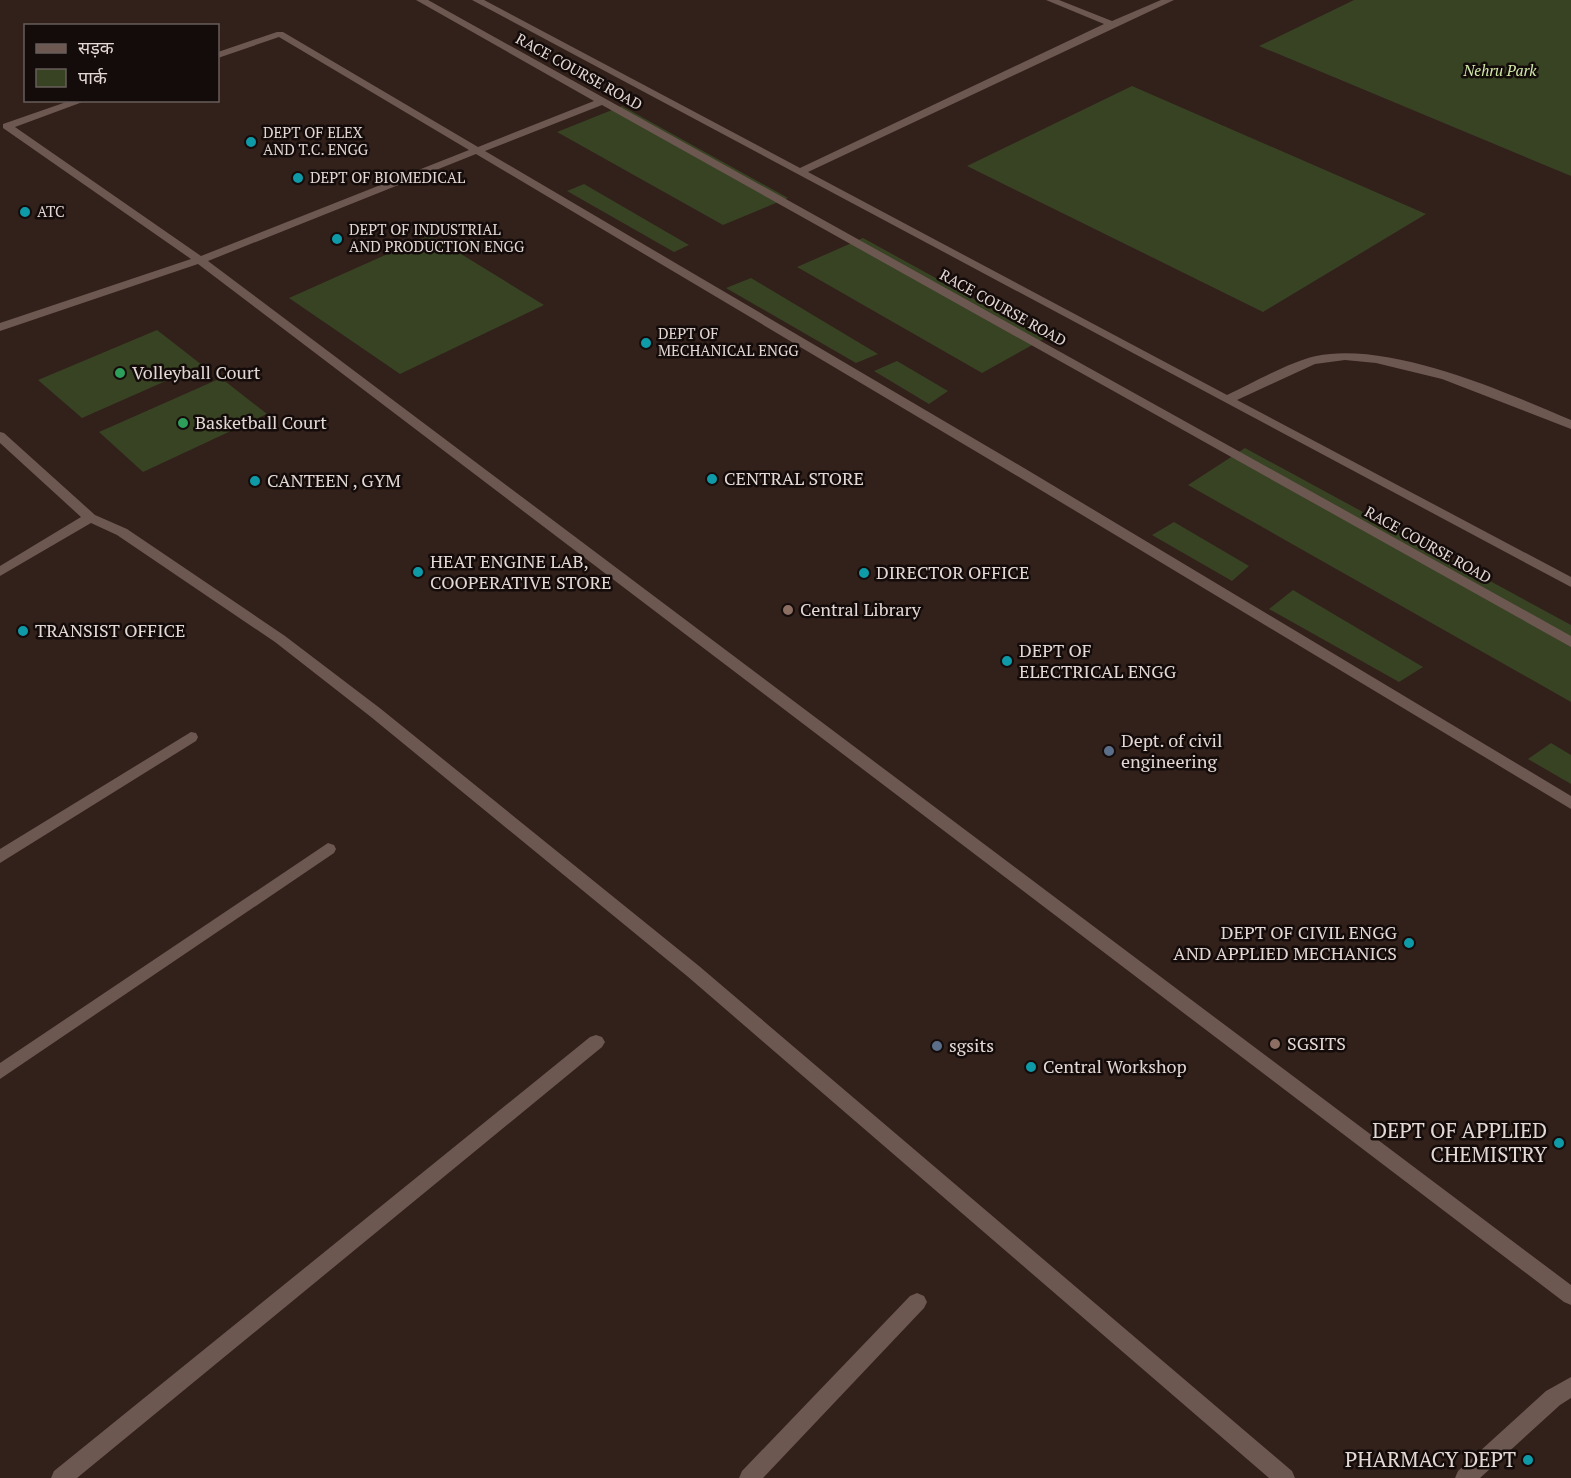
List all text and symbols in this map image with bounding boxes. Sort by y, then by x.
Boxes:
legend [24,24,219,102]
street label: RACE COURSE ROAD [513,28,646,114]
text: सड़क [78,35,115,59]
park label: Nehru Park [1463,60,1537,80]
text: पार्क [78,65,108,89]
place label: DEPT OF ELEX AND T.C. ENGG [263,122,369,159]
marker: DEPT OF ELEX AND T.C. ENGG [244,135,258,149]
place label: DEPT OF BIOMEDICAL [310,167,465,187]
marker: DEPT OF BIOMEDICAL [291,171,305,185]
place label: ATC [37,201,65,221]
marker: ATC [18,205,32,219]
place label: DEPT OF INDUSTRIAL AND PRODUCTION ENGG [349,219,525,256]
marker: DEPT OF INDUSTRIAL AND PRODUCTION ENGG [330,232,344,246]
street label: RACE COURSE ROAD [937,264,1070,350]
place label: DEPT OF MECHANICAL ENGG [658,323,799,360]
marker: DEPT OF MECHANICAL ENGG [639,336,653,350]
place label: Volleyball Court [132,360,261,384]
marker: Volleyball Court [113,366,127,380]
place label: Basketball Court [195,410,327,434]
marker: Basketball Court [176,416,190,430]
place label: CENTRAL STORE [724,466,864,490]
place label: CANTEEN , GYM [267,468,401,492]
marker: CENTRAL STORE [705,472,719,486]
marker: CANTEEN , GYM [248,474,262,488]
street label: RACE COURSE ROAD [1362,501,1495,587]
place label: HEAT ENGINE LAB, COOPERATIVE STORE [430,549,612,594]
place label: DIRECTOR OFFICE [876,560,1029,584]
marker: HEAT ENGINE LAB, COOPERATIVE STORE [411,565,425,579]
marker: DIRECTOR OFFICE [857,566,871,580]
place label: Central Library [800,597,922,621]
marker: Central Library [781,603,795,617]
place label: TRANSIST OFFICE [35,618,186,642]
marker: TRANSIST OFFICE [16,624,30,638]
place label: DEPT OF ELECTRICAL ENGG [1019,638,1177,683]
marker: DEPT OF ELECTRICAL ENGG [1000,654,1014,668]
place label: Dept. of civil engineering [1121,728,1222,773]
marker: Dept. of civil engineering [1102,744,1116,758]
place label: DEPT OF CIVIL ENGG AND APPLIED MECHANICS [1173,920,1398,965]
marker: DEPT OF CIVIL ENGG AND APPLIED MECHANICS [1402,936,1416,950]
place label: SGSITS [1287,1031,1346,1055]
place label: sgsits [949,1033,994,1057]
marker: SGSITS [1268,1037,1282,1051]
marker: sgsits [930,1039,944,1053]
place label: Central Workshop [1043,1054,1187,1078]
marker: Central Workshop [1024,1060,1038,1074]
place label: DEPT OF APPLIED CHEMISTRY [1372,1116,1547,1168]
marker: DEPT OF APPLIED CHEMISTRY [1552,1136,1566,1150]
place label: PHARMACY DEPT [1345,1445,1516,1473]
marker: PHARMACY DEPT [1521,1453,1535,1467]

